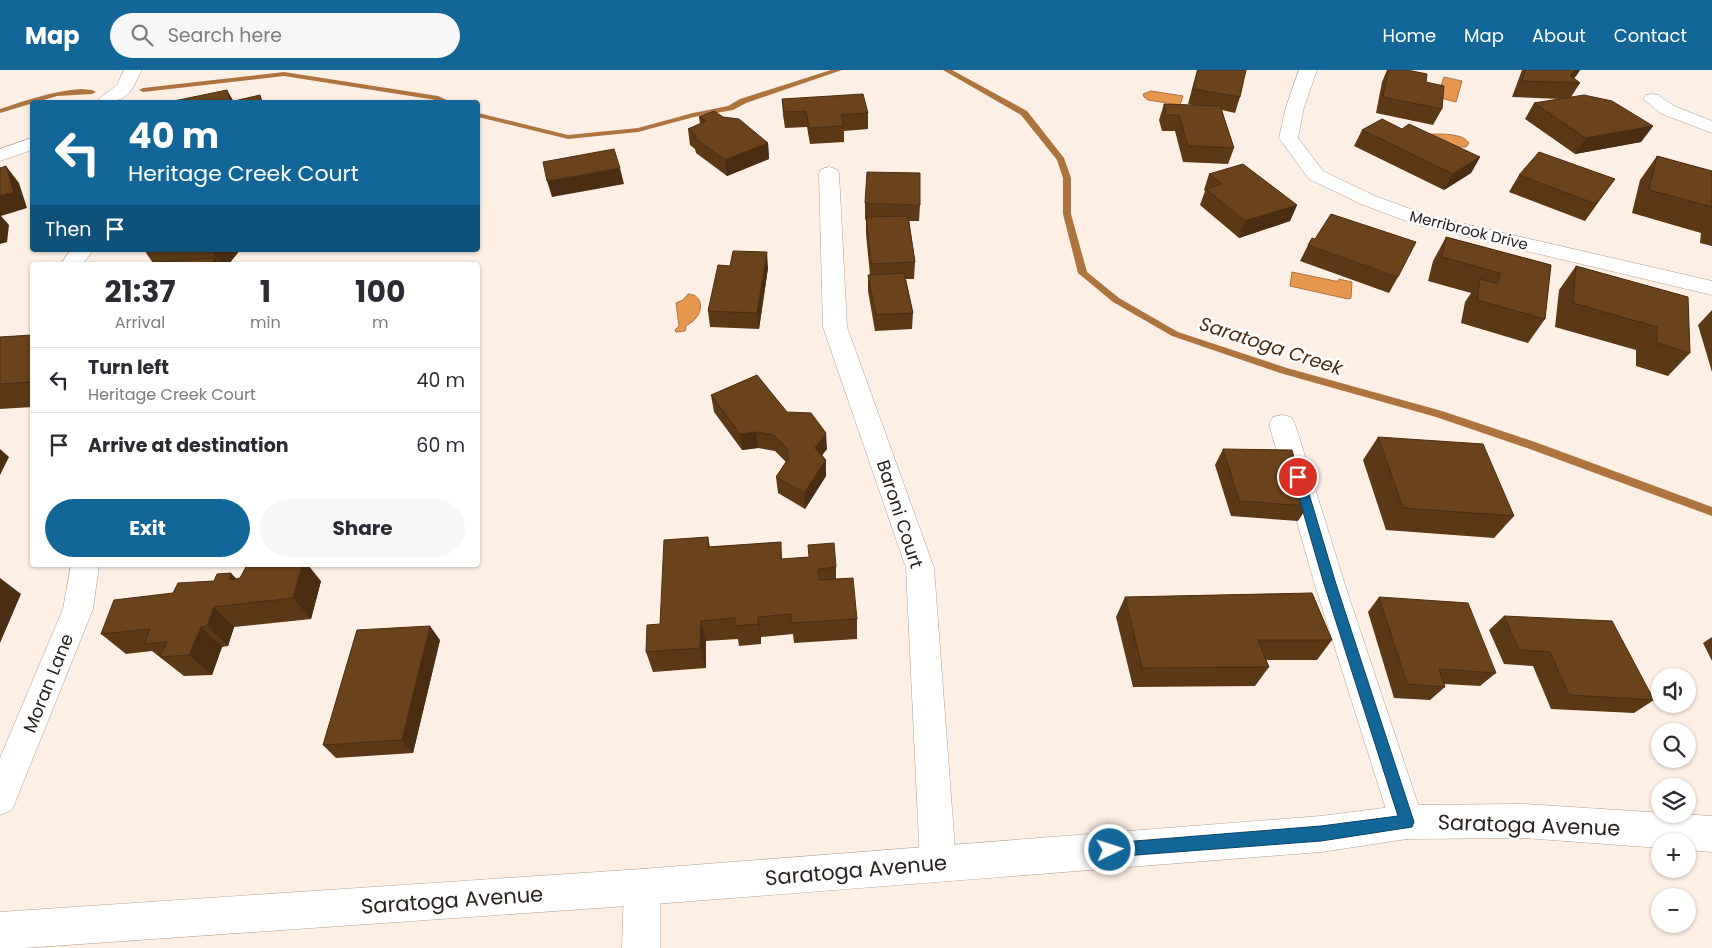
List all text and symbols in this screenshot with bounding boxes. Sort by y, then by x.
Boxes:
search box [110,13,460,58]
text: Map [25,19,80,52]
icon: search [128,21,156,49]
text: Search here [168,22,282,49]
text: Home [1382,23,1436,48]
text: Map [1464,23,1504,48]
text: About [1532,23,1586,48]
text: Contact [1614,23,1687,48]
text: 40 m [128,111,219,160]
icon: left [45,120,110,185]
text: Heritage Creek Court [128,158,359,189]
street label: Merribrook Drive [1408,205,1530,255]
icon: arrive [101,215,129,243]
text: Then [45,216,91,243]
text: 21:37 [104,270,176,313]
text: 1 [260,270,271,313]
text: 100 [355,270,406,313]
water label: Saratoga Creek [1196,310,1347,382]
text: Arrival [115,311,165,334]
text: min [250,311,281,334]
text: m [372,311,389,334]
text: Turn left [88,354,169,381]
icon: left [45,366,73,394]
text: 40 m [416,367,465,394]
text: Heritage Creek Court [88,383,256,406]
icon: arrive [45,431,73,459]
text: Arrive at destination [88,432,289,459]
text: 60 m [416,432,465,459]
pin [1277,456,1319,498]
street label: Baroni Court [871,457,929,571]
icon: arrive [1284,463,1312,491]
button: Exit [45,499,250,557]
button: Share [260,499,465,557]
street label: Moran Lane [17,630,79,736]
map controls [1651,668,1696,933]
button: sound [1651,668,1696,713]
button: search [1651,723,1696,768]
button: layers [1651,778,1696,823]
street label: Saratoga Avenue [1437,807,1621,843]
position arrow [1083,823,1135,875]
button: + [1651,833,1696,878]
street label: Saratoga Avenue [764,848,948,892]
street label: Saratoga Avenue [360,879,544,921]
button: − [1651,888,1696,933]

